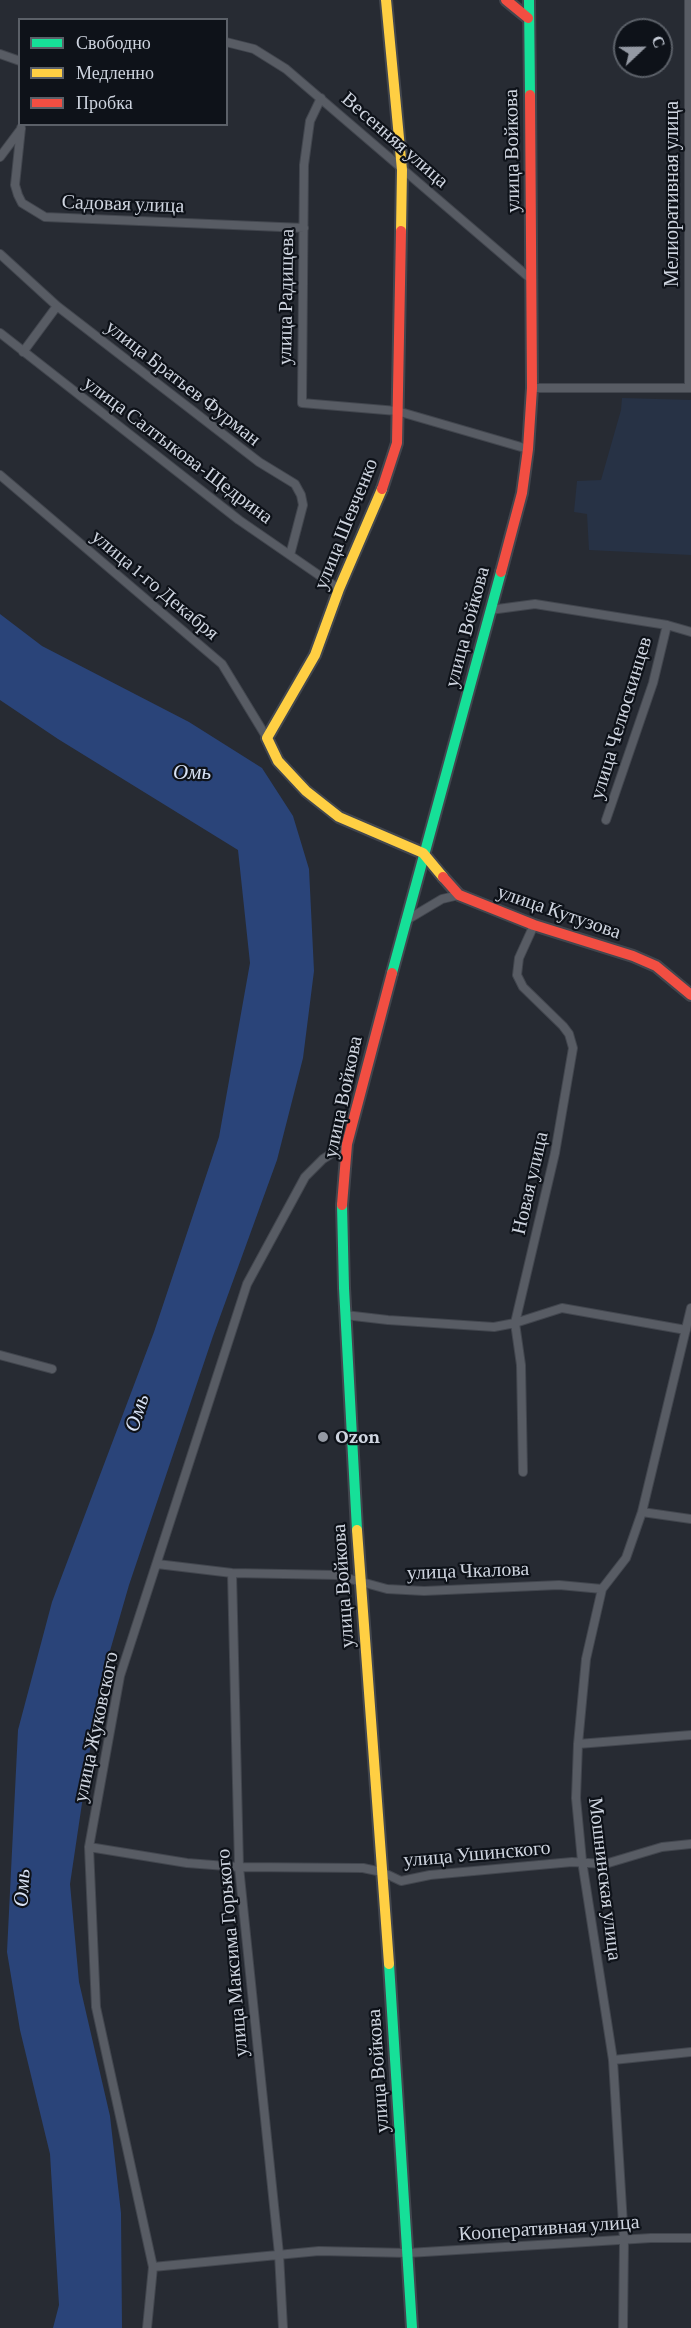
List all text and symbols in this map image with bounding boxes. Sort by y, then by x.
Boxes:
legend [18,18,228,126]
north arrow [613,18,673,78]
text: Свободно [76,33,151,53]
text: С [648,33,668,50]
text: Медленно [76,63,154,83]
street label: Весенняя улица [337,87,453,193]
street label: улица Войкова [499,89,525,213]
text: Пробка [76,93,133,113]
street label: Мелиоративная улица [660,101,684,287]
street label: Садовая улица [61,190,185,218]
street label: улица Радищева [273,229,299,365]
street label: улица Братьев Фурман [101,315,265,451]
street label: улица Салтыкова-Щедрина [79,371,277,529]
street label: улица Шевченко [309,455,383,593]
street label: улица 1-го Декабря [86,525,224,645]
street label: улица Войкова [439,564,495,690]
street label: улица Челюскинцев [585,634,657,802]
water label: Омь [173,760,211,786]
street label: улица Кутузова [494,880,624,944]
street label: улица Войкова [318,1034,368,1160]
street label: Новая улица [507,1129,553,1237]
water label: Омь [119,1391,155,1435]
place label: Ozon [335,1425,380,1449]
marker: Ozon [316,1430,330,1444]
street label: улица Войкова [327,1523,359,1649]
street label: улица Чкалова [406,1557,530,1585]
street label: улица Жуковского [68,1649,124,1805]
street label: Мошнинская улица [583,1796,627,1962]
street label: улица Ушинского [402,1836,552,1872]
street label: улица Максима Горького [211,1848,253,2058]
water label: Омь [8,1868,36,1908]
street label: улица Войкова [362,2008,394,2134]
street label: Кооперативная улица [458,2210,640,2246]

